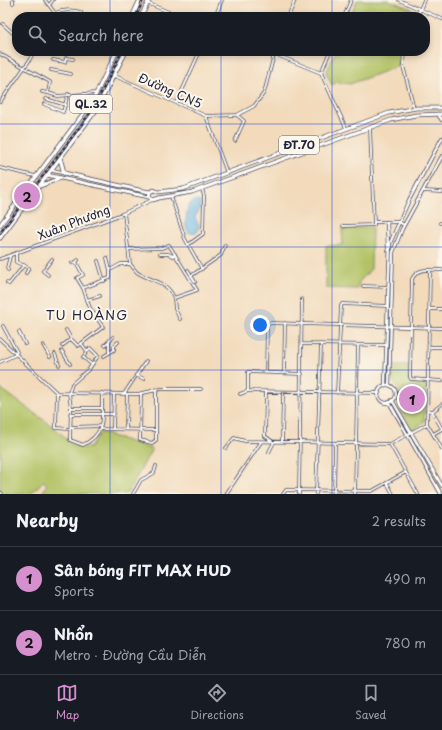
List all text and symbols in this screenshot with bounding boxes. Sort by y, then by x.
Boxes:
search box [12,12,430,56]
icon: search [26,23,48,45]
text: Search here [58,23,144,46]
street label: Đường CN5 [136,68,205,112]
road number: QL.32 [70,95,112,113]
road number: ĐT.70 [279,136,319,154]
pin: 2 [14,181,40,211]
street label: Xuân Phương [35,200,112,244]
district label: TU HOÀNG [46,305,128,324]
your location [250,315,270,335]
pin: 1 [399,384,425,414]
text: Nearby [16,507,78,533]
text: 2 results [372,511,426,530]
text: Sân bóng FIT MAX HUD [54,558,231,581]
text: 1 [26,569,32,588]
text: 490 m [384,569,426,588]
text: Sports [54,581,94,600]
text: Nhổn [54,622,93,645]
text: 2 [24,633,34,652]
text: 780 m [385,633,426,652]
text: Metro · Đường Cầu Diễn [54,645,207,664]
tab: Map [56,682,79,723]
tab: Directions [190,682,244,723]
tab: Saved [355,682,386,723]

